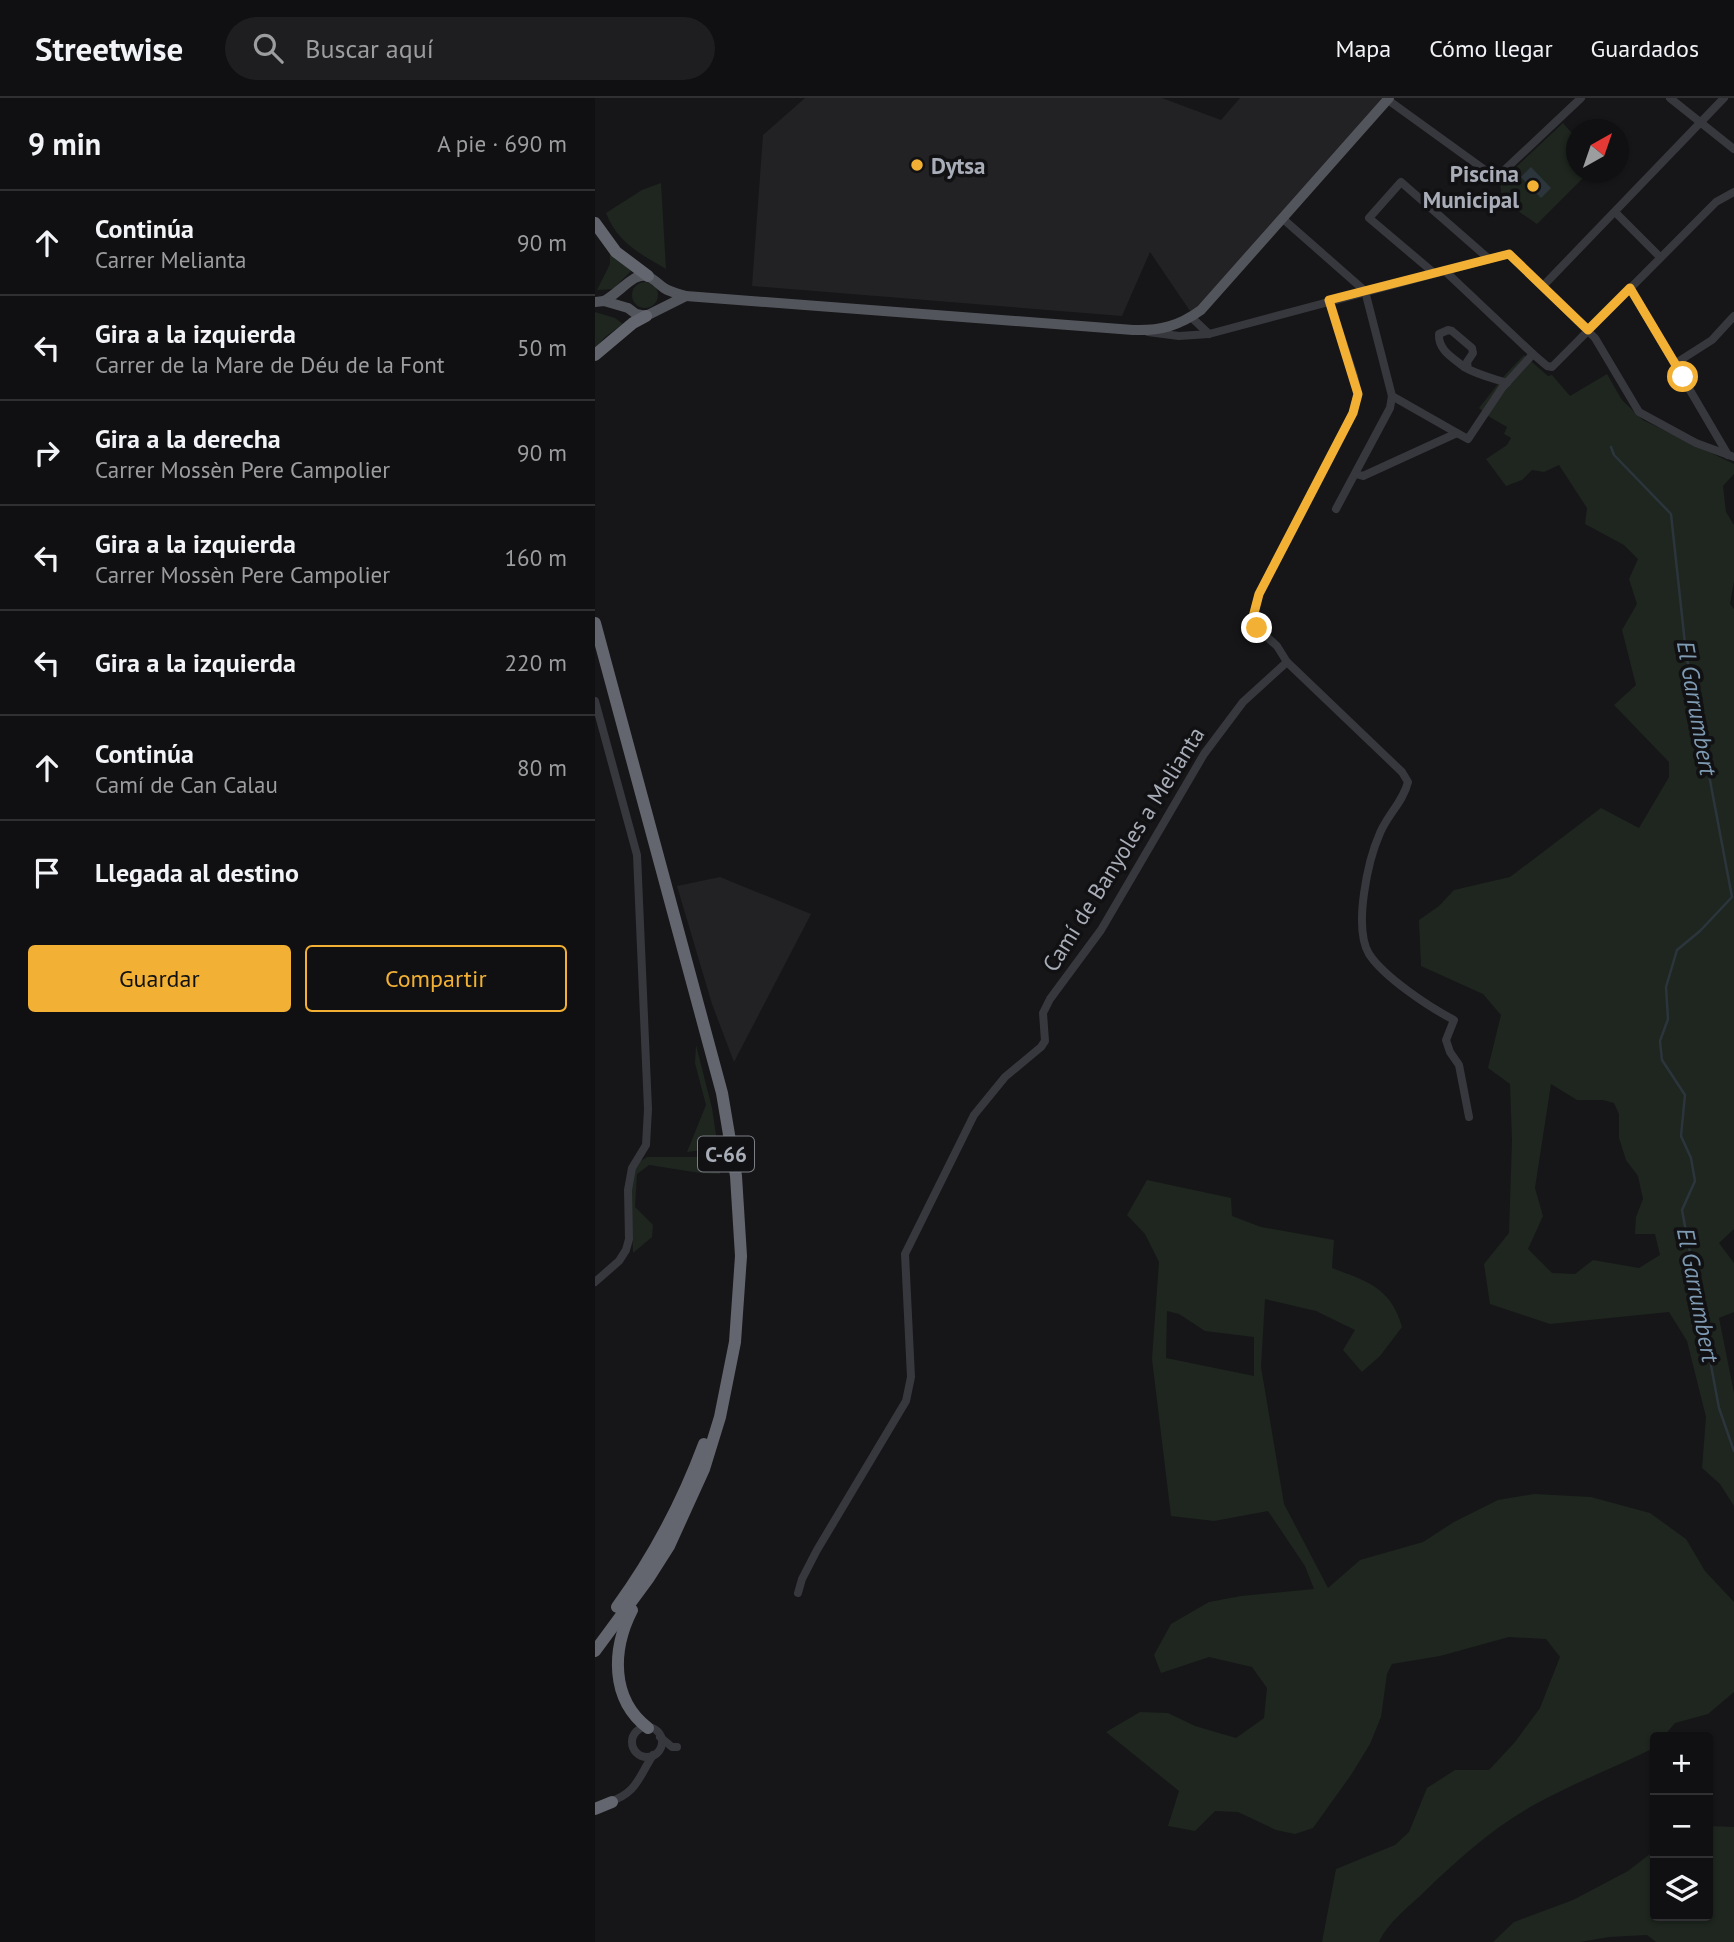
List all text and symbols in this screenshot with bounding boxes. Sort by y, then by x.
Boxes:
search box [225,17,715,80]
text: Streetwise [35,27,183,70]
icon: search [249,29,287,67]
text: Buscar aquí [305,32,434,65]
text: Mapa [1335,33,1391,64]
text: Cómo llegar [1429,33,1553,64]
text: Guardados [1591,33,1699,64]
north arrow [1566,119,1629,182]
text: 9 min [28,124,101,163]
text: A pie · 690 m [437,129,567,158]
place label: Dytsa [931,151,985,180]
marker: Dytsa [909,157,925,173]
place label: Piscina Municipal [1423,159,1519,214]
marker: Piscina Municipal [1525,178,1541,194]
text: Continúa [95,212,194,245]
icon: ahead [28,224,66,262]
text: 90 m [517,228,567,257]
text: Carrer Melianta [95,245,246,274]
text: Gira a la izquierda [95,317,296,350]
icon: left [28,329,66,367]
text: 50 m [517,333,567,362]
text: Carrer de la Mare de Déu de la Font [95,350,445,379]
route start [1667,361,1698,392]
text: Gira a la derecha [95,422,281,455]
icon: right [28,434,66,472]
text: 90 m [517,438,567,467]
text: Carrer Mossèn Pere Campolier [95,455,390,484]
text: Gira a la izquierda [95,527,296,560]
icon: left [28,539,66,577]
text: 160 m [505,543,567,572]
text: Carrer Mossèn Pere Campolier [95,560,390,589]
route end [1241,612,1272,643]
water label: El Garrumbert [1670,638,1724,779]
icon: left [28,644,66,682]
text: Gira a la izquierda [95,646,296,679]
text: 220 m [505,648,567,677]
street label: Camí de Banyoles a Melianta [1036,721,1210,977]
text: Continúa [95,737,194,770]
icon: ahead [28,749,66,787]
text: 80 m [517,753,567,782]
text: Camí de Can Calau [95,770,278,799]
icon: arrive [28,854,66,892]
text: Llegada al destino [95,856,299,889]
button: Guardar [28,945,291,1012]
button: Compartir [305,945,567,1012]
road number: C-66 [698,1136,754,1172]
water label: El Garrumbert [1670,1225,1726,1366]
map controls [1650,1732,1713,1921]
button: + [1650,1732,1713,1795]
button: − [1650,1795,1713,1858]
button: layers [1650,1858,1713,1921]

